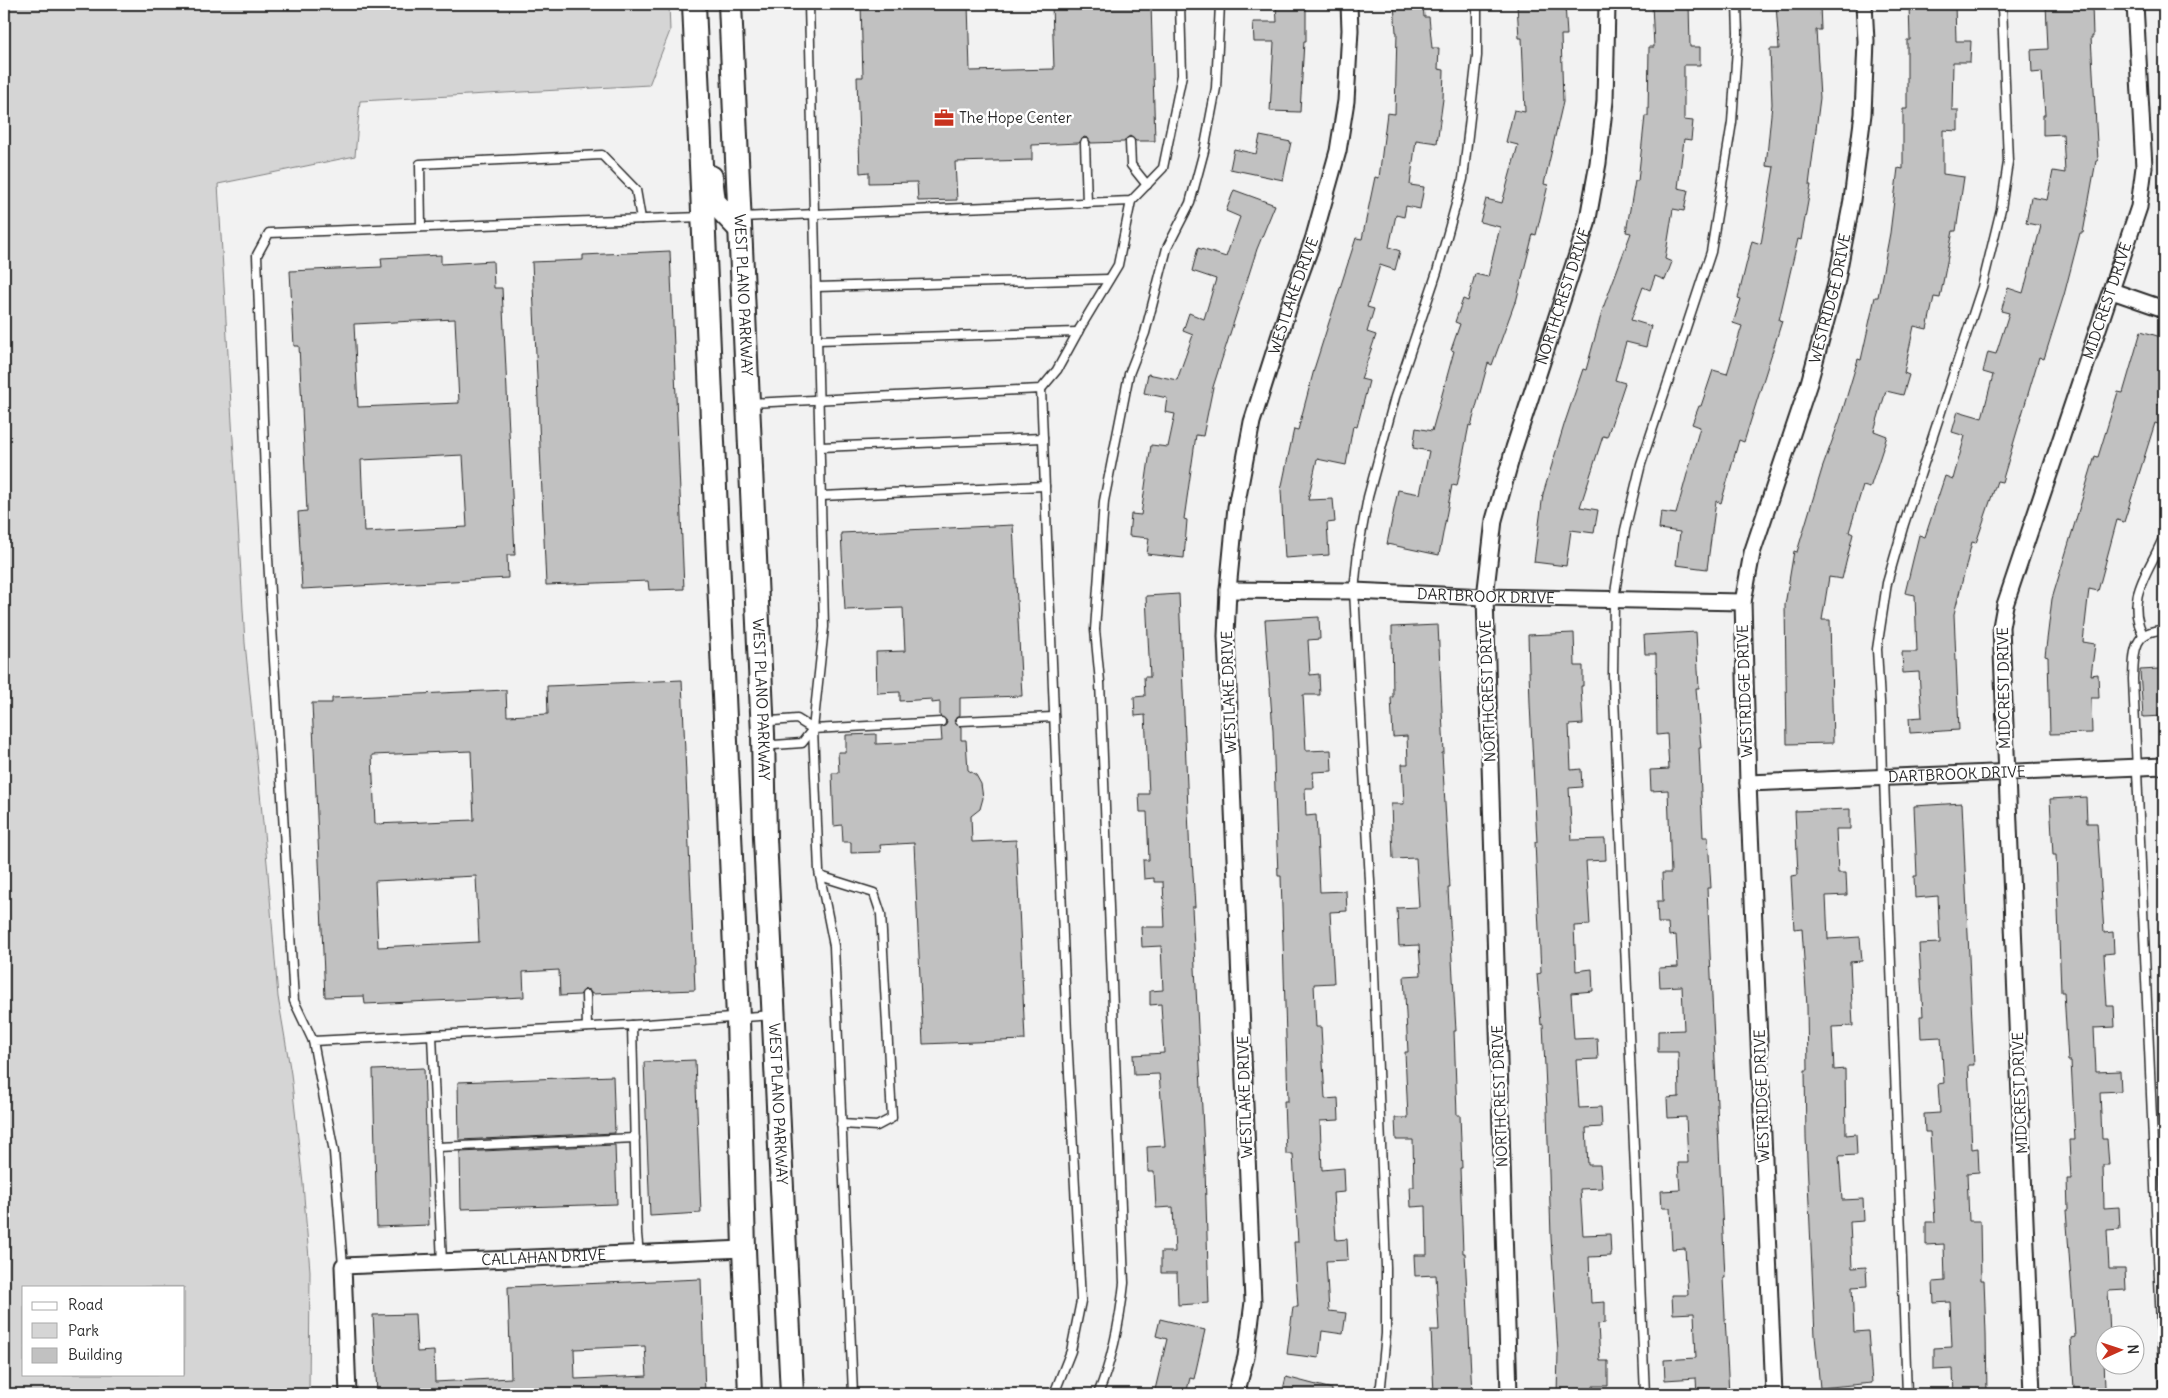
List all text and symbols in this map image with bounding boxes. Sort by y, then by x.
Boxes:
office icon: The Hope Center [933,107,955,129]
place label: The Hope Center [959,108,1072,127]
street label: WEST PLANO PARKWAY [730,213,757,377]
street label: NORTHCREST DRIVE [1532,225,1594,367]
street label: WESTRIDGE DRIVE [1805,231,1854,366]
street label: WESTLAKE DRIVE [1264,234,1322,357]
street label: MIDCREST DRIVE [2078,239,2136,362]
street label: DARTBROOK DRIVE [1417,584,1555,607]
street label: WEST PLANO PARKWAY [749,618,774,781]
street label: NORTHCREST DRIVE [1476,619,1499,763]
street label: WESTRIDGE DRIVE [1733,624,1756,758]
street label: MIDCREST DRIVE [1993,627,2014,749]
street label: WESTLAKE DRIVE [1217,630,1240,754]
street label: DARTBROOK DRIVE [1888,762,2026,786]
street label: WEST PLANO PARKWAY [765,1022,792,1186]
street label: NORTHCREST DRIVE [1488,1024,1511,1168]
street label: WESTRIDGE DRIVE [1750,1029,1773,1163]
street label: MIDCREST DRIVE [2008,1031,2031,1154]
street label: WESTLAKE DRIVE [1233,1035,1256,1159]
street label: CALLAHAN DRIVE [481,1245,607,1269]
legend [22,1286,185,1376]
text: Road [68,1295,103,1314]
text: Park [68,1321,99,1340]
north arrow [2096,1326,2146,1376]
text: N [2124,1344,2142,1355]
text: Building [68,1345,123,1364]

